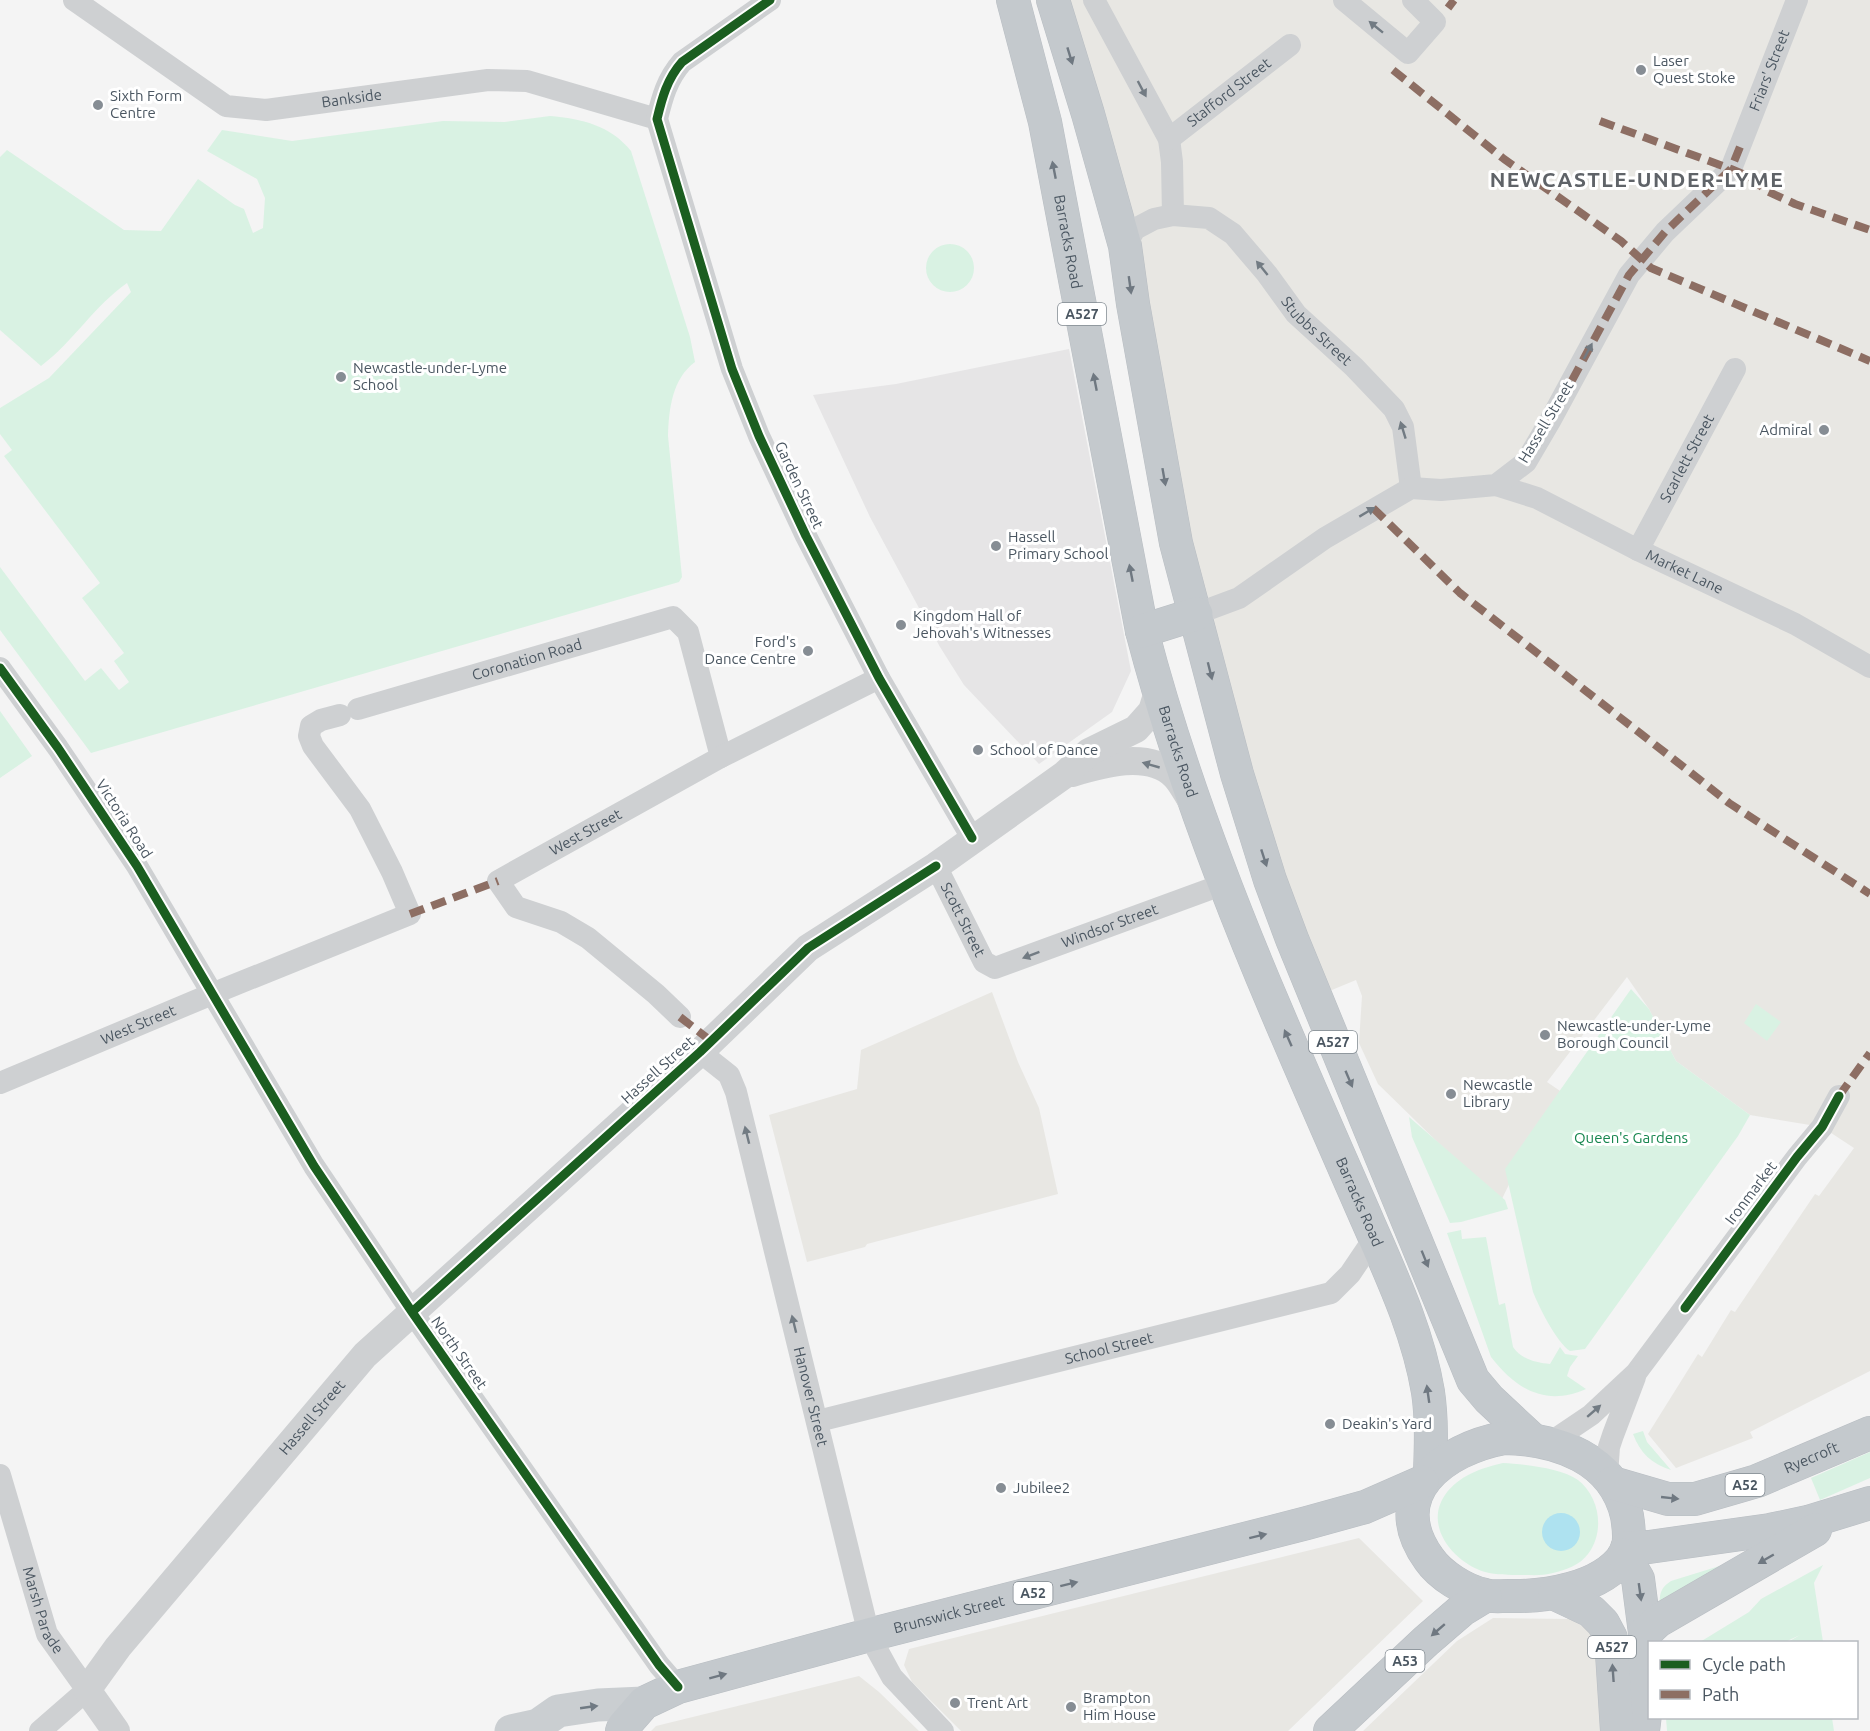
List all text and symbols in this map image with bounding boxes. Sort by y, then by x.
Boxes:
one-way arrow [1368,20,1384,33]
street label: Friars' Street [1746,27,1793,113]
one-way arrow [1066,47,1075,65]
place label: Laser Quest Stoke [1653,52,1735,86]
street label: Stafford Street [1183,54,1274,130]
marker: Laser Quest Stoke [1634,63,1648,77]
one-way arrow [1137,80,1147,97]
street label: Bankside [320,85,383,110]
place label: Sixth Form Centre [110,87,182,121]
marker: Sixth Form Centre [91,98,105,112]
one-way arrow [1049,160,1058,179]
district label: NEWCASTLE-UNDER-LYME [1490,167,1784,191]
street label: Barracks Road [1051,193,1086,290]
one-way arrow [1256,261,1269,276]
one-way arrow [1126,275,1135,294]
street label: Stubbs Street [1278,293,1356,369]
road number: A527 [1058,303,1106,325]
one-way arrow [1583,342,1593,359]
place label: Newcastle-under-Lyme School [353,359,507,393]
marker: Newcastle-under-Lyme School [334,370,348,384]
one-way arrow [1090,372,1099,391]
street label: Hassell Street [1514,378,1577,466]
street label: Scarlett Street [1656,411,1717,505]
one-way arrow [1397,421,1407,439]
place label: Admiral [1760,421,1812,438]
marker: Admiral [1817,423,1831,437]
street label: Garden Street [772,438,827,531]
one-way arrow [1160,468,1169,487]
one-way arrow [1359,507,1375,518]
place label: Hassell Primary School [1008,528,1109,562]
marker: Hassell Primary School [989,539,1003,553]
street label: Market Lane [1643,546,1726,597]
one-way arrow [1126,564,1135,583]
place label: Kingdom Hall of Jehovah's Witnesses [913,607,1051,641]
marker: Kingdom Hall of Jehovah's Witnesses [894,618,908,632]
place label: Ford's Dance Centre [705,633,796,667]
street label: Coronation Road [470,635,584,683]
marker: Ford's Dance Centre [801,644,815,658]
one-way arrow [1206,662,1216,680]
street label: Barracks Road [1156,703,1201,799]
place label: School of Dance [990,741,1098,758]
marker: School of Dance [971,743,985,757]
one-way arrow [1142,760,1161,770]
street label: Victoria Road [93,776,156,861]
street label: West Street [546,805,624,859]
one-way arrow [1259,849,1269,867]
street label: Scott Street [938,880,989,959]
street label: Windsor Street [1059,900,1160,951]
one-way arrow [1022,950,1040,960]
street label: West Street [98,1001,178,1048]
place label: Newcastle-under-Lyme Borough Council [1557,1017,1711,1051]
marker: Newcastle-under-Lyme Borough Council [1538,1028,1552,1042]
one-way arrow [1283,1029,1292,1046]
road number: A527 [1309,1031,1357,1053]
street label: Hassell Street [618,1032,698,1107]
one-way arrow [1344,1071,1353,1088]
place label: Newcastle Library [1463,1076,1533,1110]
marker: Newcastle Library [1444,1087,1458,1101]
one-way arrow [741,1125,751,1144]
park label: Queen's Gardens [1574,1129,1688,1146]
street label: Barracks Road [1333,1155,1387,1249]
street label: Ironmarket [1721,1158,1780,1228]
one-way arrow [1421,1250,1430,1268]
street label: North Street [428,1313,491,1392]
one-way arrow [788,1315,798,1333]
street label: School Street [1063,1329,1155,1367]
street label: Hanover Street [791,1345,832,1448]
street label: Hassell Street [275,1376,348,1458]
one-way arrow [1423,1384,1432,1403]
one-way arrow [1586,1405,1601,1418]
place label: Deakin's Yard [1342,1415,1432,1432]
marker: Deakin's Yard [1323,1417,1337,1431]
street label: Ryecroft [1781,1438,1841,1477]
road number: A52 [1726,1474,1764,1496]
place label: Jubilee2 [1013,1479,1070,1496]
marker: Jubilee2 [994,1481,1008,1495]
one-way arrow [1660,1493,1679,1503]
one-way arrow [1249,1530,1267,1540]
one-way arrow [1758,1553,1774,1564]
street label: Marsh Parade [20,1565,67,1657]
one-way arrow [1060,1579,1078,1588]
road number: A52 [1014,1582,1052,1604]
one-way arrow [1635,1583,1644,1602]
street label: Brunswick Street [892,1592,1006,1636]
one-way arrow [1431,1623,1446,1636]
road number: A527 [1588,1636,1636,1658]
legend [1648,1641,1858,1719]
road number: A53 [1386,1650,1424,1672]
text: Cycle path [1702,1654,1786,1674]
one-way arrow [1609,1663,1618,1682]
one-way arrow [709,1670,727,1680]
text: Path [1702,1684,1739,1704]
place label: Brampton Him House [1083,1689,1156,1723]
place label: Trent Art [967,1694,1028,1711]
marker: Trent Art [948,1696,962,1710]
marker: Brampton Him House [1064,1700,1078,1714]
one-way arrow [579,1702,598,1711]

